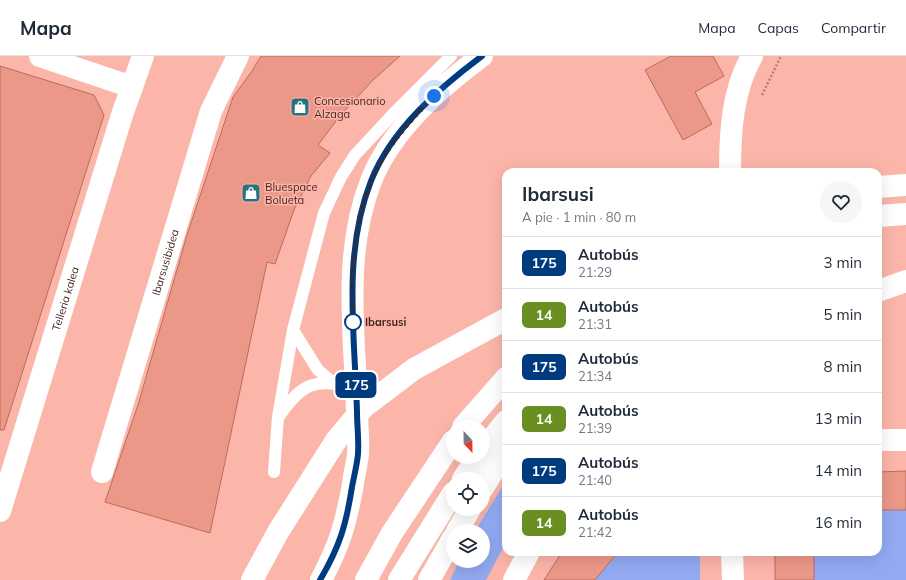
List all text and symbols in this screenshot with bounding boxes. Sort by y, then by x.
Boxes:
text: Mapa [20,16,72,40]
text: Mapa [698,19,736,37]
text: Capas [758,19,799,37]
text: Compartir [821,19,886,37]
your location [424,86,444,106]
place label: Concesionario Alzaga [314,94,385,121]
shop icon: Concesionario Alzaga [289,96,311,118]
place label: Bluespace Bolueta [265,180,317,207]
button: heart [820,181,862,223]
shop icon: Bluespace Bolueta [240,182,262,204]
text: Ibarsusi [522,182,594,206]
text: A pie · 1 min · 80 m [522,209,636,225]
street label: Ibarsusibidea [149,228,182,297]
text: Autobús [578,245,638,264]
text: 3 min [824,253,862,272]
text: 175 [531,254,557,272]
text: 21:29 [578,264,612,280]
street label: Telleria kalea [49,265,82,333]
text: Autobús [578,297,638,316]
text: 5 min [824,305,862,324]
text: 14 [536,306,552,324]
marker: Ibarsusi [344,313,362,331]
place label: Ibarsusi [365,315,407,329]
text: 21:31 [578,316,612,332]
text: Autobús [578,349,638,368]
text: 8 min [824,357,862,376]
text: 175 [531,358,557,376]
text: 21:34 [578,368,612,384]
line badge: 175 [333,372,379,398]
text: 175 [343,376,369,394]
text: Autobús [578,401,638,420]
text: 13 min [815,409,862,428]
text: 14 [536,410,552,428]
north arrow [446,420,490,464]
map controls [446,420,490,568]
text: 21:39 [578,420,612,436]
text: Autobús [578,453,638,472]
text: 14 min [815,461,862,480]
text: 175 [531,462,557,480]
button: locate [446,472,490,516]
text: 21:40 [578,472,612,488]
text: Autobús [578,505,638,524]
text: 16 min [815,513,862,532]
text: 14 [536,514,552,532]
button: layers [446,524,490,568]
text: 21:42 [578,524,612,540]

